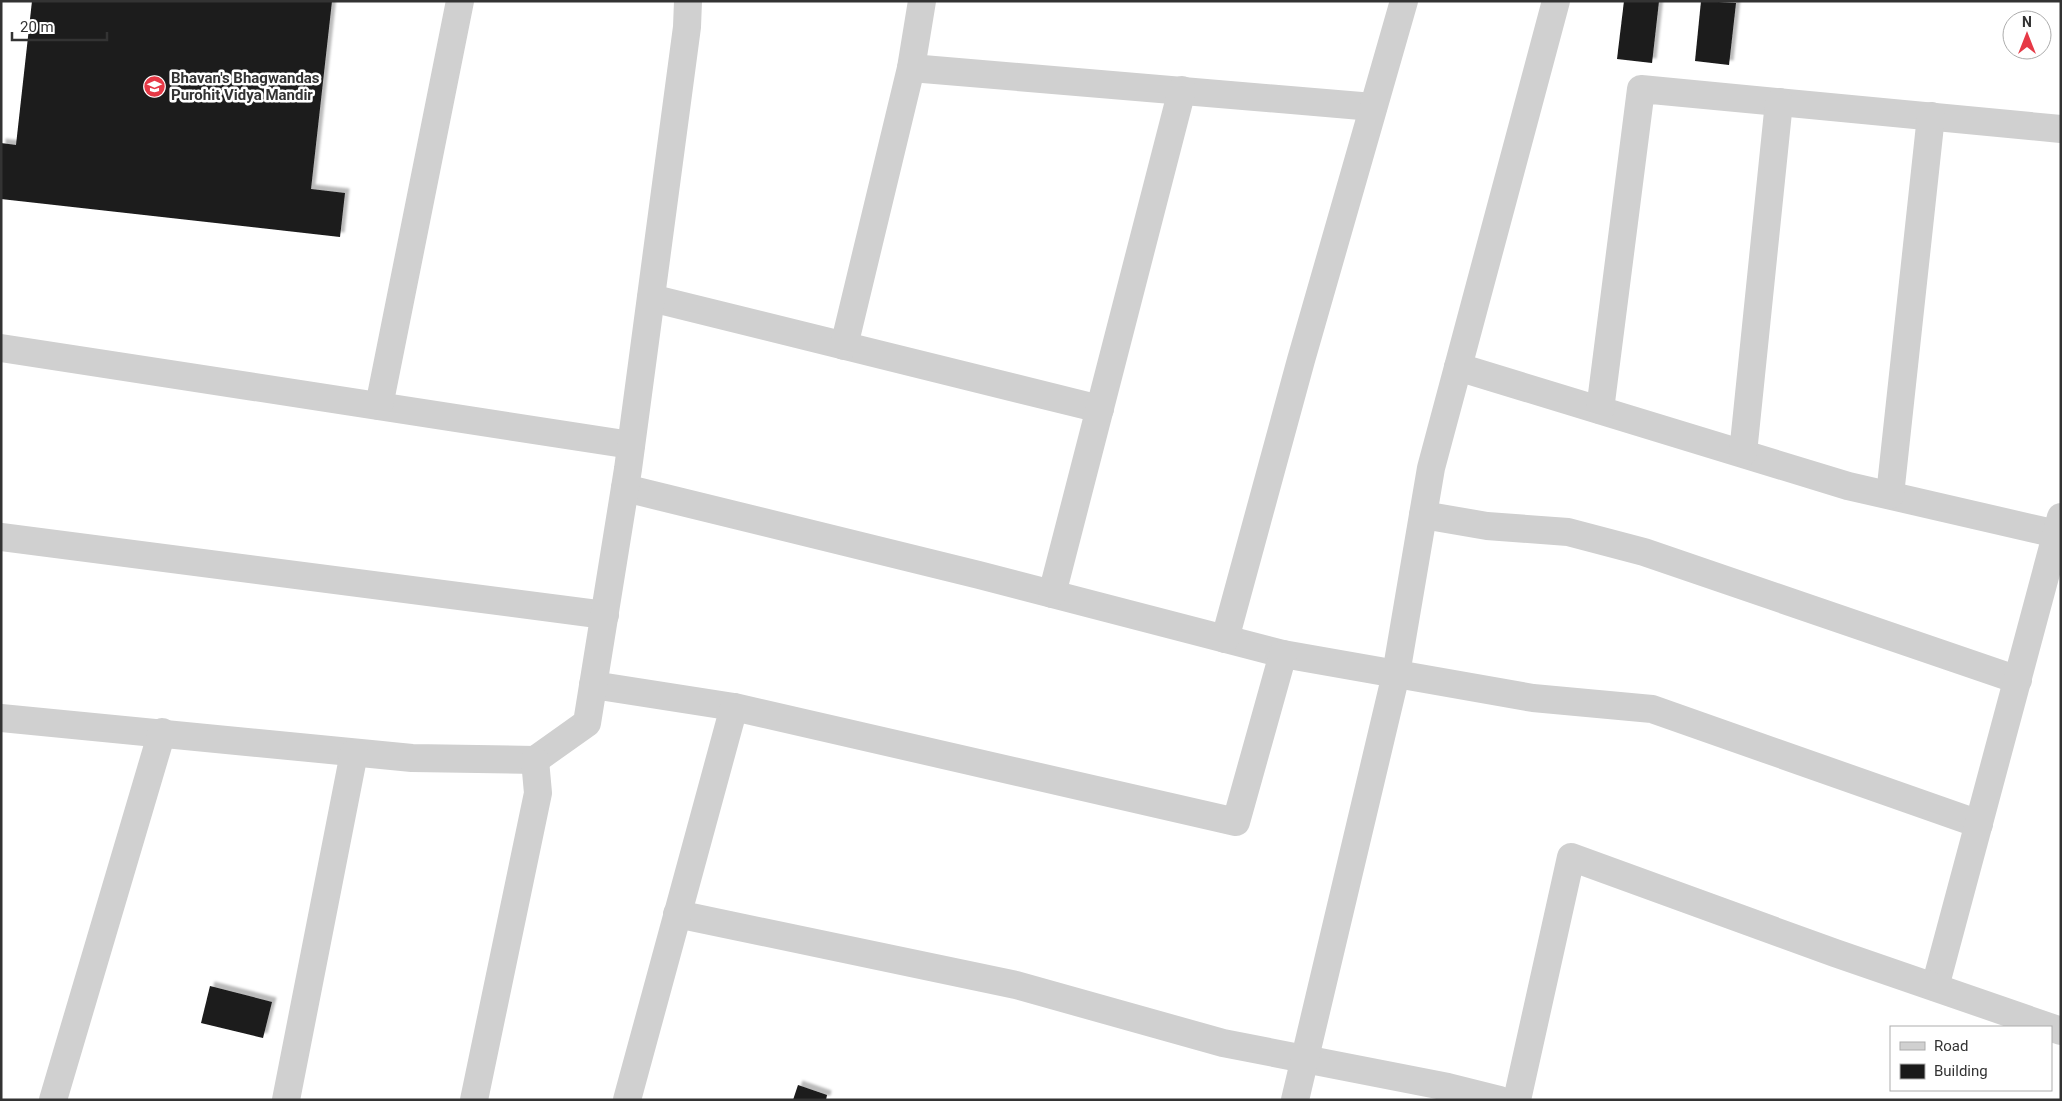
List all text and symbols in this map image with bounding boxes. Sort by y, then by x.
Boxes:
scale bar [12,10,108,42]
north arrow [2002,10,2052,60]
text: N [2022,14,2032,30]
text: 20 m [20,18,54,36]
place label: Bhavan's Bhagwandas Purohit Vidya Mandir [171,69,320,104]
school or university icon: Bhavan's Bhagwandas Purohit Vidya Mandir [143,75,167,99]
legend [1890,1026,2052,1091]
text: Road [1934,1037,1968,1055]
text: Building [1934,1062,1988,1080]

